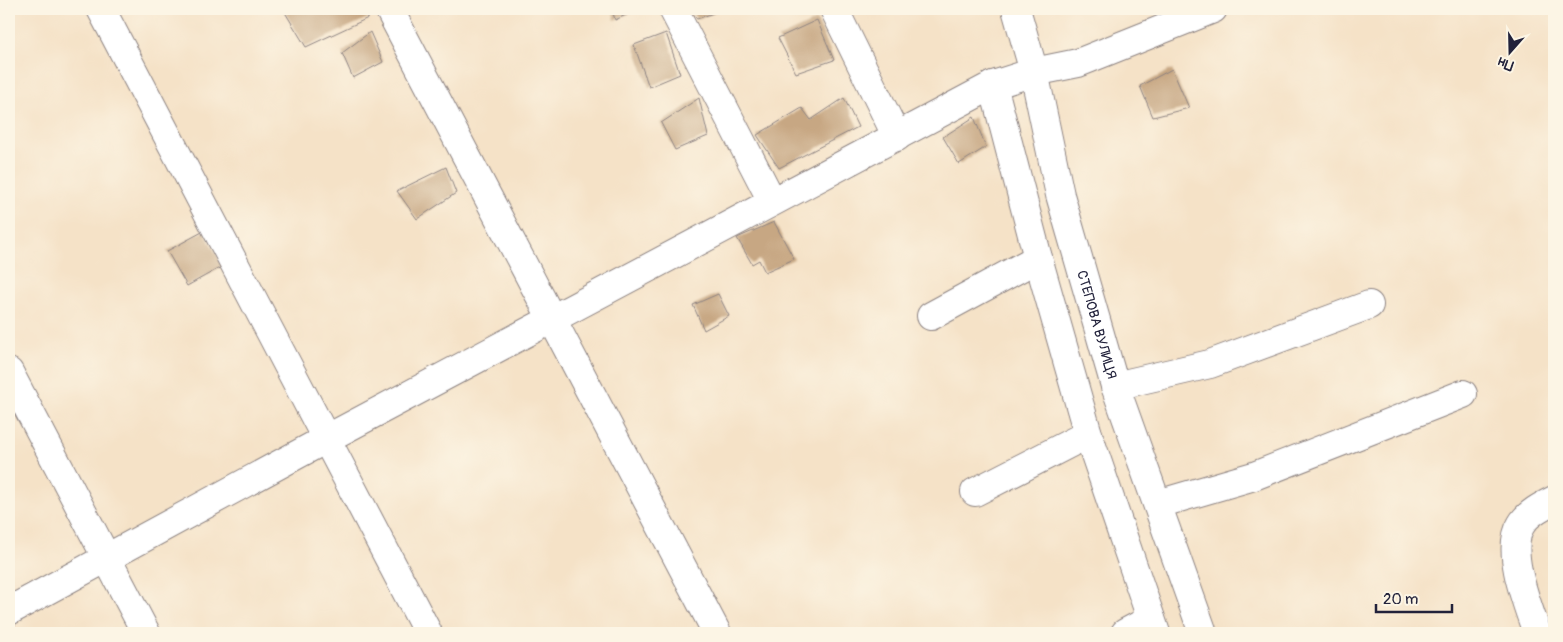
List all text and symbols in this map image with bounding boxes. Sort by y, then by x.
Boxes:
north arrow [1486,28,1536,78]
text: Пн [1496,53,1516,74]
street label: СТЕПОВА ВУЛИЦЯ [1073,268,1121,381]
scale bar [1376,582,1452,614]
text: 20 m [1383,590,1418,609]

